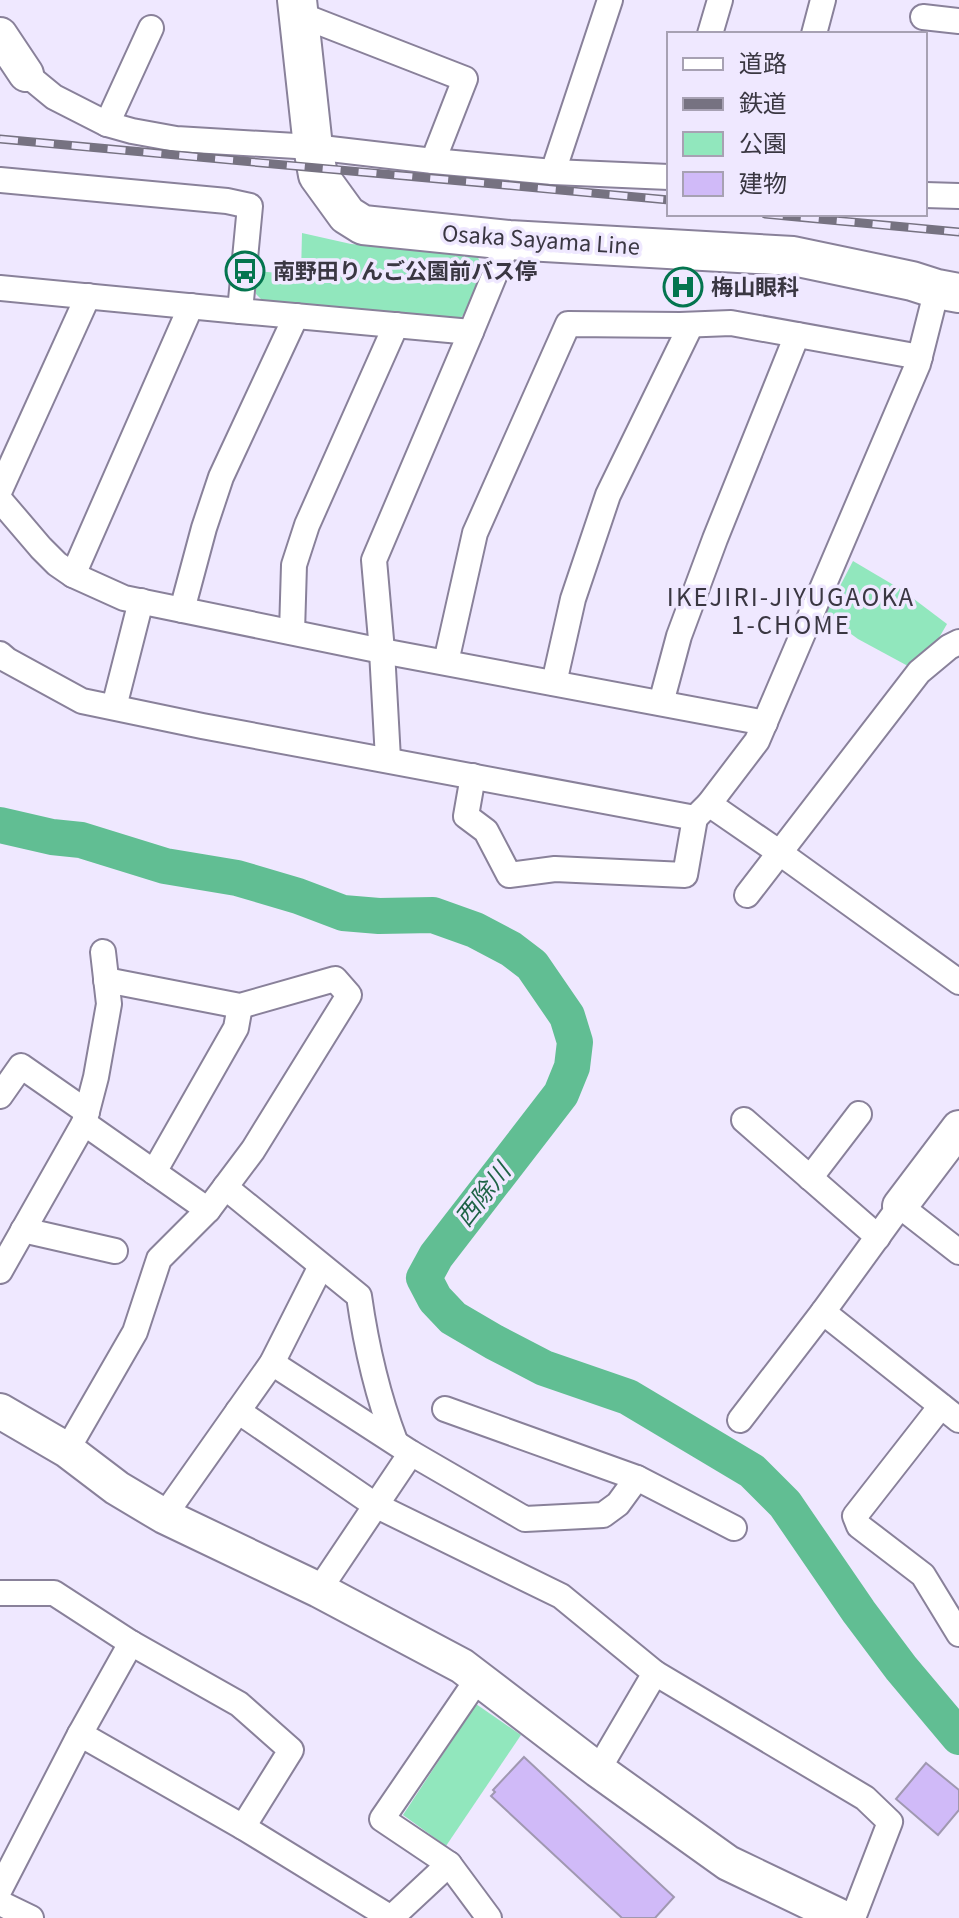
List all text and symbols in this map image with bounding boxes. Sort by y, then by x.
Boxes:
legend [667,32,927,216]
text: 道路 [739,44,787,79]
text: 鉄道 [739,84,787,119]
text: 公園 [739,124,787,159]
text: 建物 [739,164,787,199]
street label: Osaka Sayama Line [441,215,641,261]
bus stop icon: 南野田りんご公園前バス停 [224,250,266,292]
place label: 南野田りんご公園前バス停 [273,253,537,285]
hospital icon: 梅山眼科 [662,266,704,308]
place label: 梅山眼科 [711,269,799,301]
district label: IKEJIRI-JIYUGAOKA 1-CHOME [667,578,915,641]
water label: 西除川 [445,1152,519,1233]

